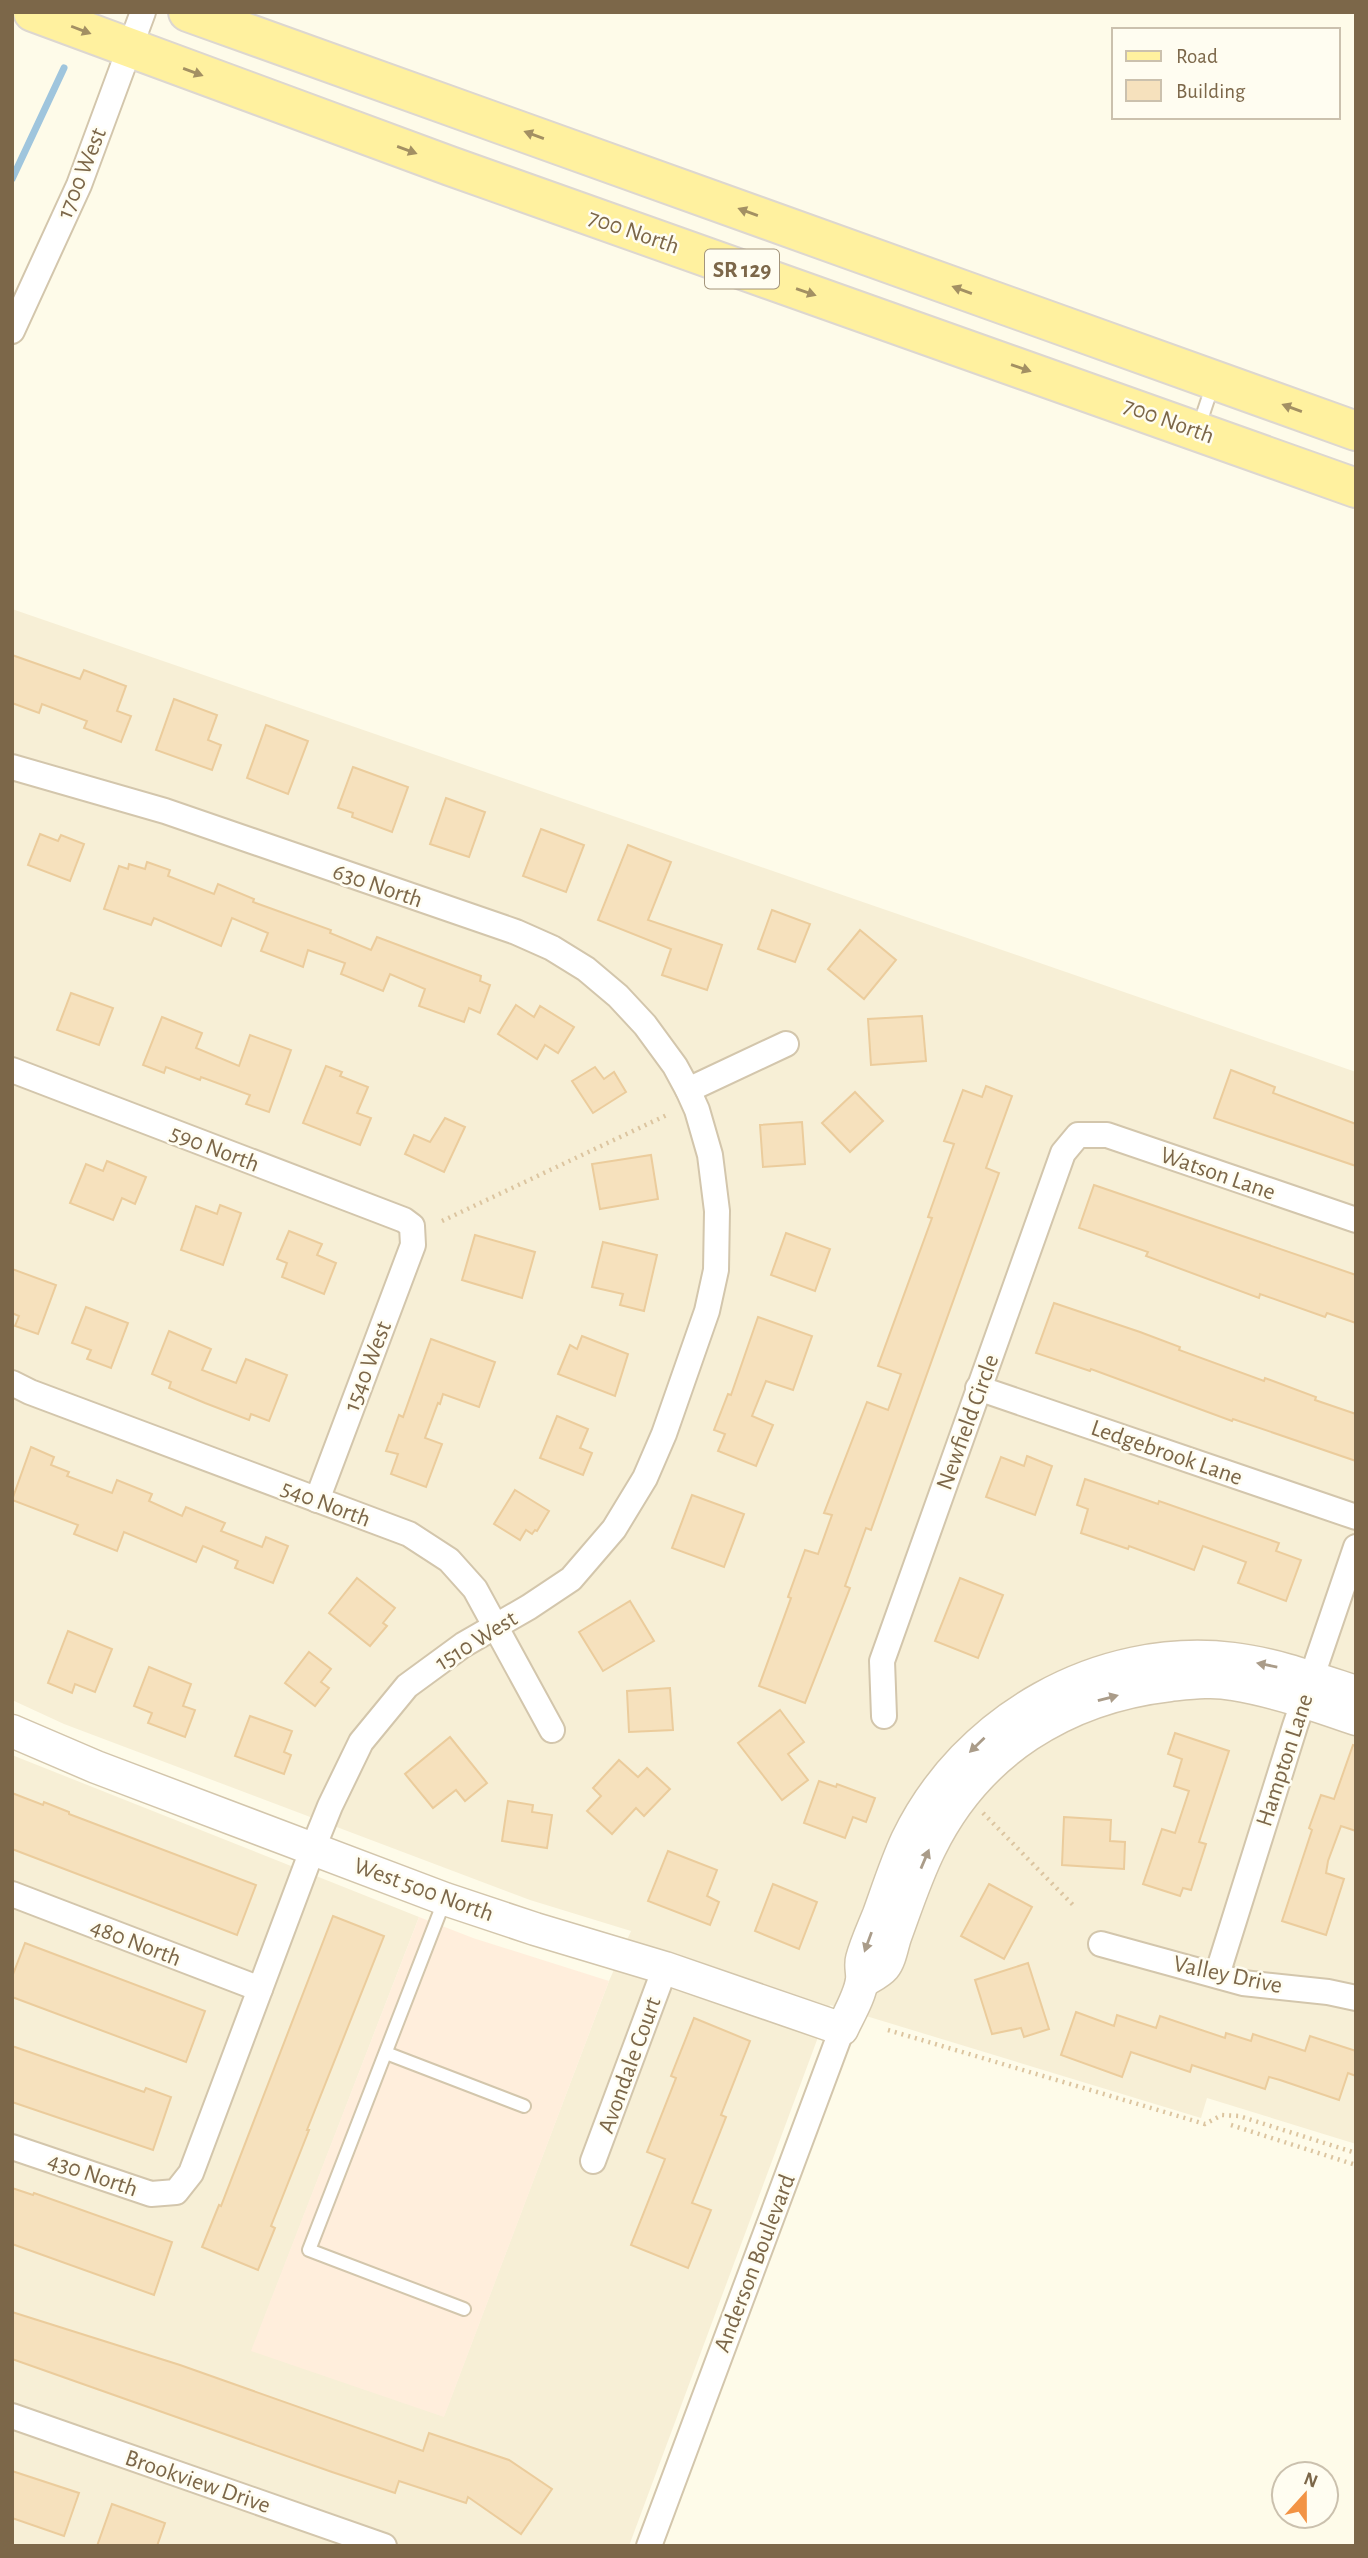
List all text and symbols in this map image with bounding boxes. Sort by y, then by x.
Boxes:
one-way arrow [70,25,91,36]
legend [1112,28,1340,119]
text: Road [1176,46,1218,67]
one-way arrow [183,66,204,77]
text: Building [1176,81,1246,102]
street label: 1700 West [53,124,111,222]
one-way arrow [524,129,545,140]
one-way arrow [397,145,418,156]
street label: 700 North [585,205,682,259]
one-way arrow [738,206,759,217]
road number: SR 129 [705,250,779,288]
one-way arrow [952,284,973,295]
one-way arrow [796,287,817,298]
one-way arrow [1010,362,1031,373]
street label: 700 North [1120,393,1217,448]
one-way arrow [1281,402,1302,413]
street label: 630 North [330,859,426,912]
street label: 590 North [167,1121,262,1177]
street label: Watson Lane [1157,1143,1278,1205]
street label: 1540 West [340,1318,396,1415]
street label: Newfield Circle [932,1351,1004,1493]
street label: Ledgebrook Lane [1088,1416,1246,1490]
street label: 540 North [278,1476,374,1532]
street label: 1510 West [432,1606,522,1675]
one-way arrow [1256,1660,1278,1671]
street label: Hampton Lane [1252,1691,1318,1829]
one-way arrow [1097,1692,1119,1703]
one-way arrow [969,1736,986,1752]
one-way arrow [920,1849,931,1870]
street label: West 500 North [351,1854,497,1926]
street label: 480 North [87,1915,184,1971]
one-way arrow [863,1931,874,1952]
street label: Valley Drive [1171,1952,1284,1998]
street label: Avondale Court [594,1994,666,2137]
street label: 430 North [45,2148,141,2201]
street label: Anderson Boulevard [710,2171,800,2356]
street label: Brookview Drive [122,2446,273,2518]
north arrow [1270,2460,1340,2530]
text: N [1301,2469,1320,2492]

